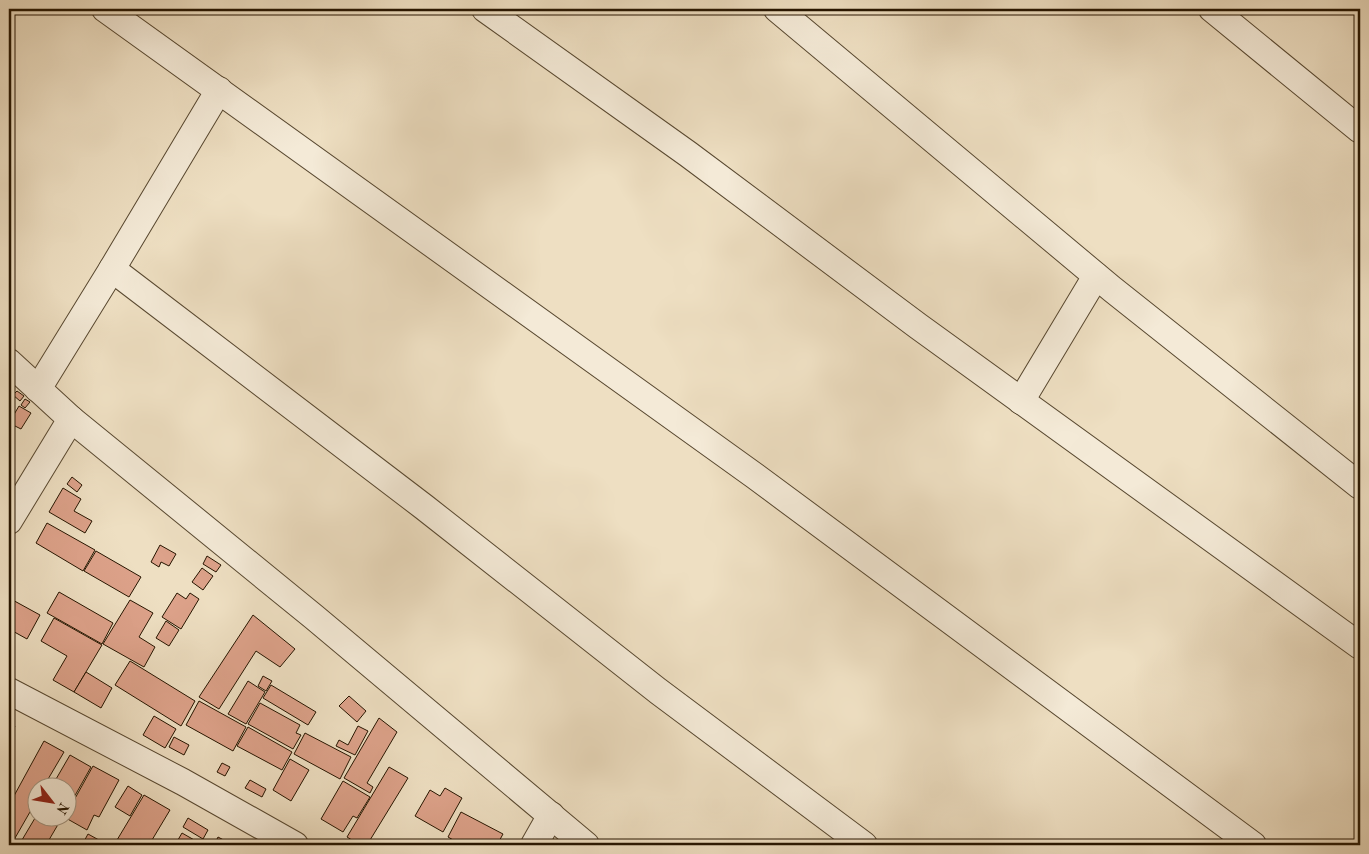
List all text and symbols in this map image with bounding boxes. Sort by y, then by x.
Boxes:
north arrow [28,776,78,826]
text: N [53,800,71,817]

